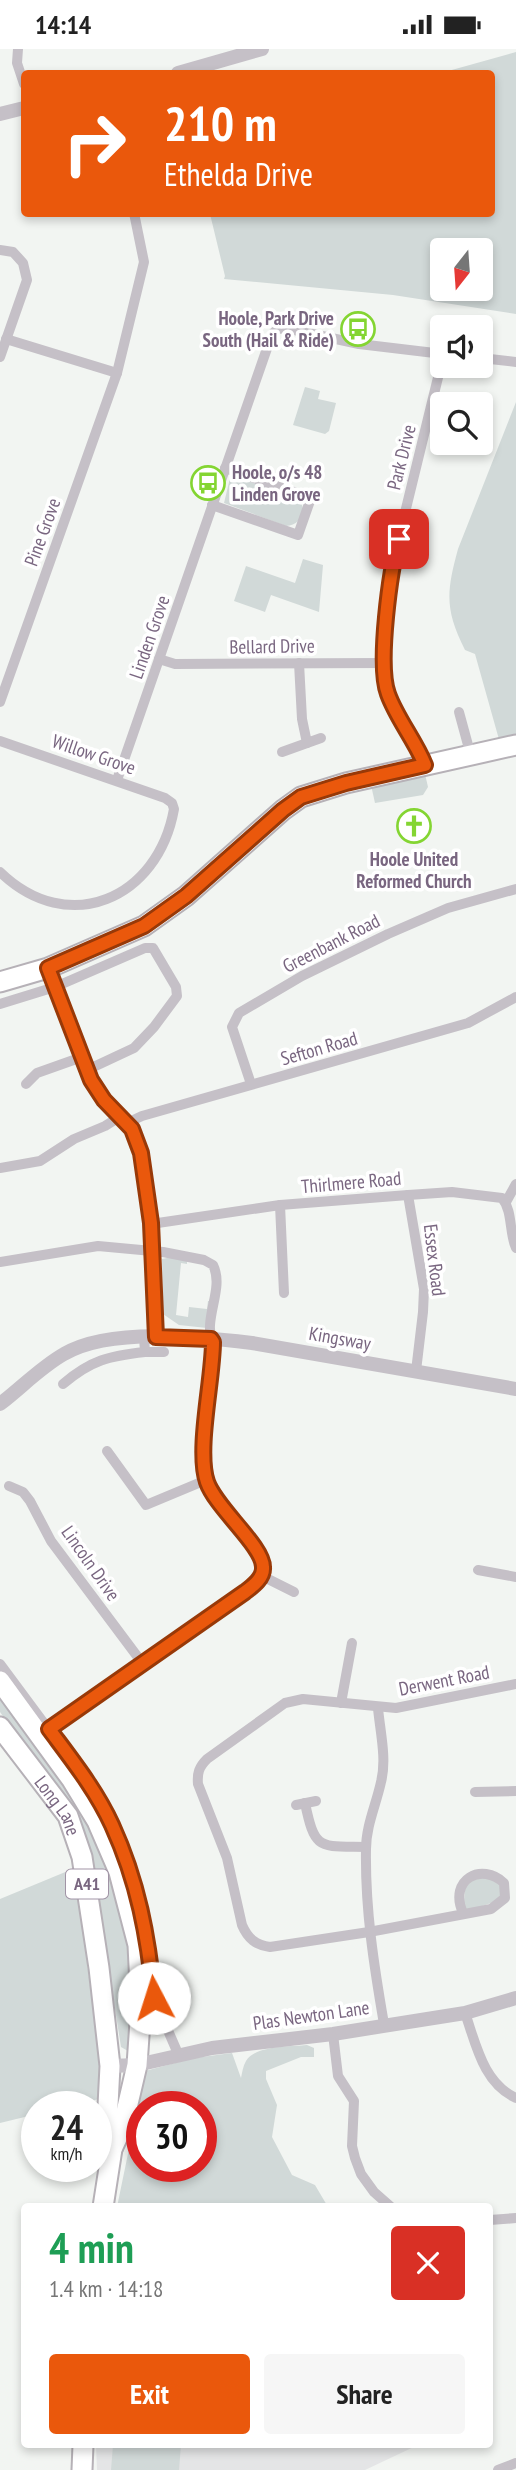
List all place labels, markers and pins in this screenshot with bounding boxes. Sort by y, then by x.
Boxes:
place label: Hoole, Park Drive South (Hail & Ride) [203,306,334,352]
bus stop icon: Hoole, Park Drive South (Hail & Ride) [339,310,377,348]
place label: Hoole, o/s 48 Linden Grove [232,460,322,506]
bus stop icon: Hoole, o/s 48 Linden Grove [189,464,227,502]
pin [369,509,429,569]
church icon: Hoole United Reformed Church [395,807,433,845]
place label: Hoole United Reformed Church [356,847,472,893]

